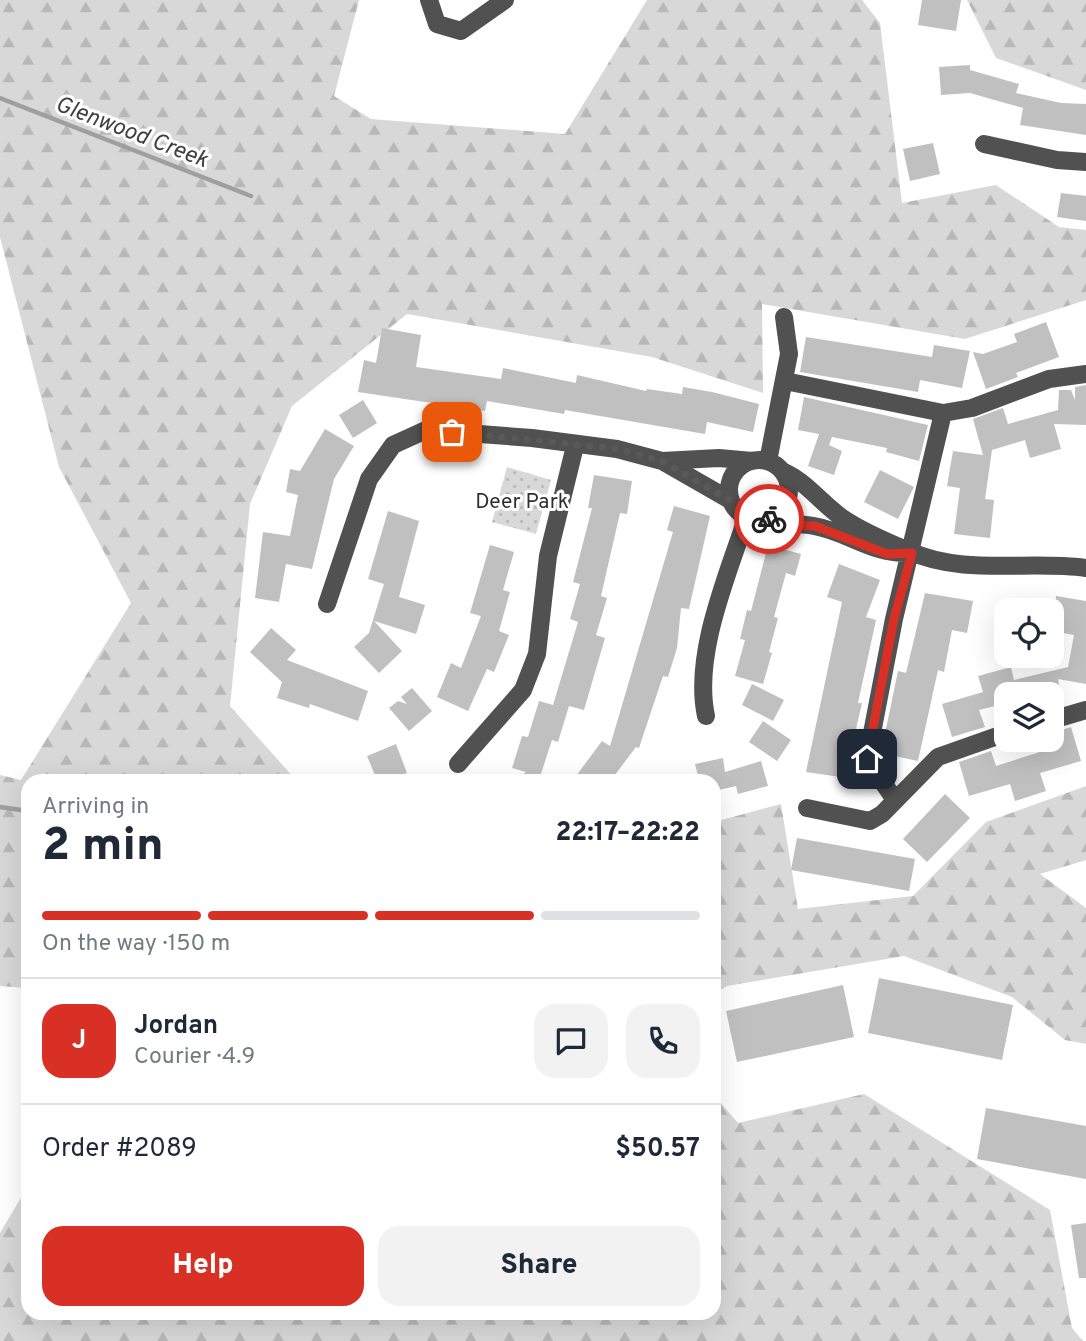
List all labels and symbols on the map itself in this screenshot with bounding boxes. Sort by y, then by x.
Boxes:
water label: Glenwood Creek [51,91,212,176]
pin [422,402,482,462]
courier [734,484,804,554]
park label: Deer Park [475,489,569,516]
pin [837,729,897,789]

